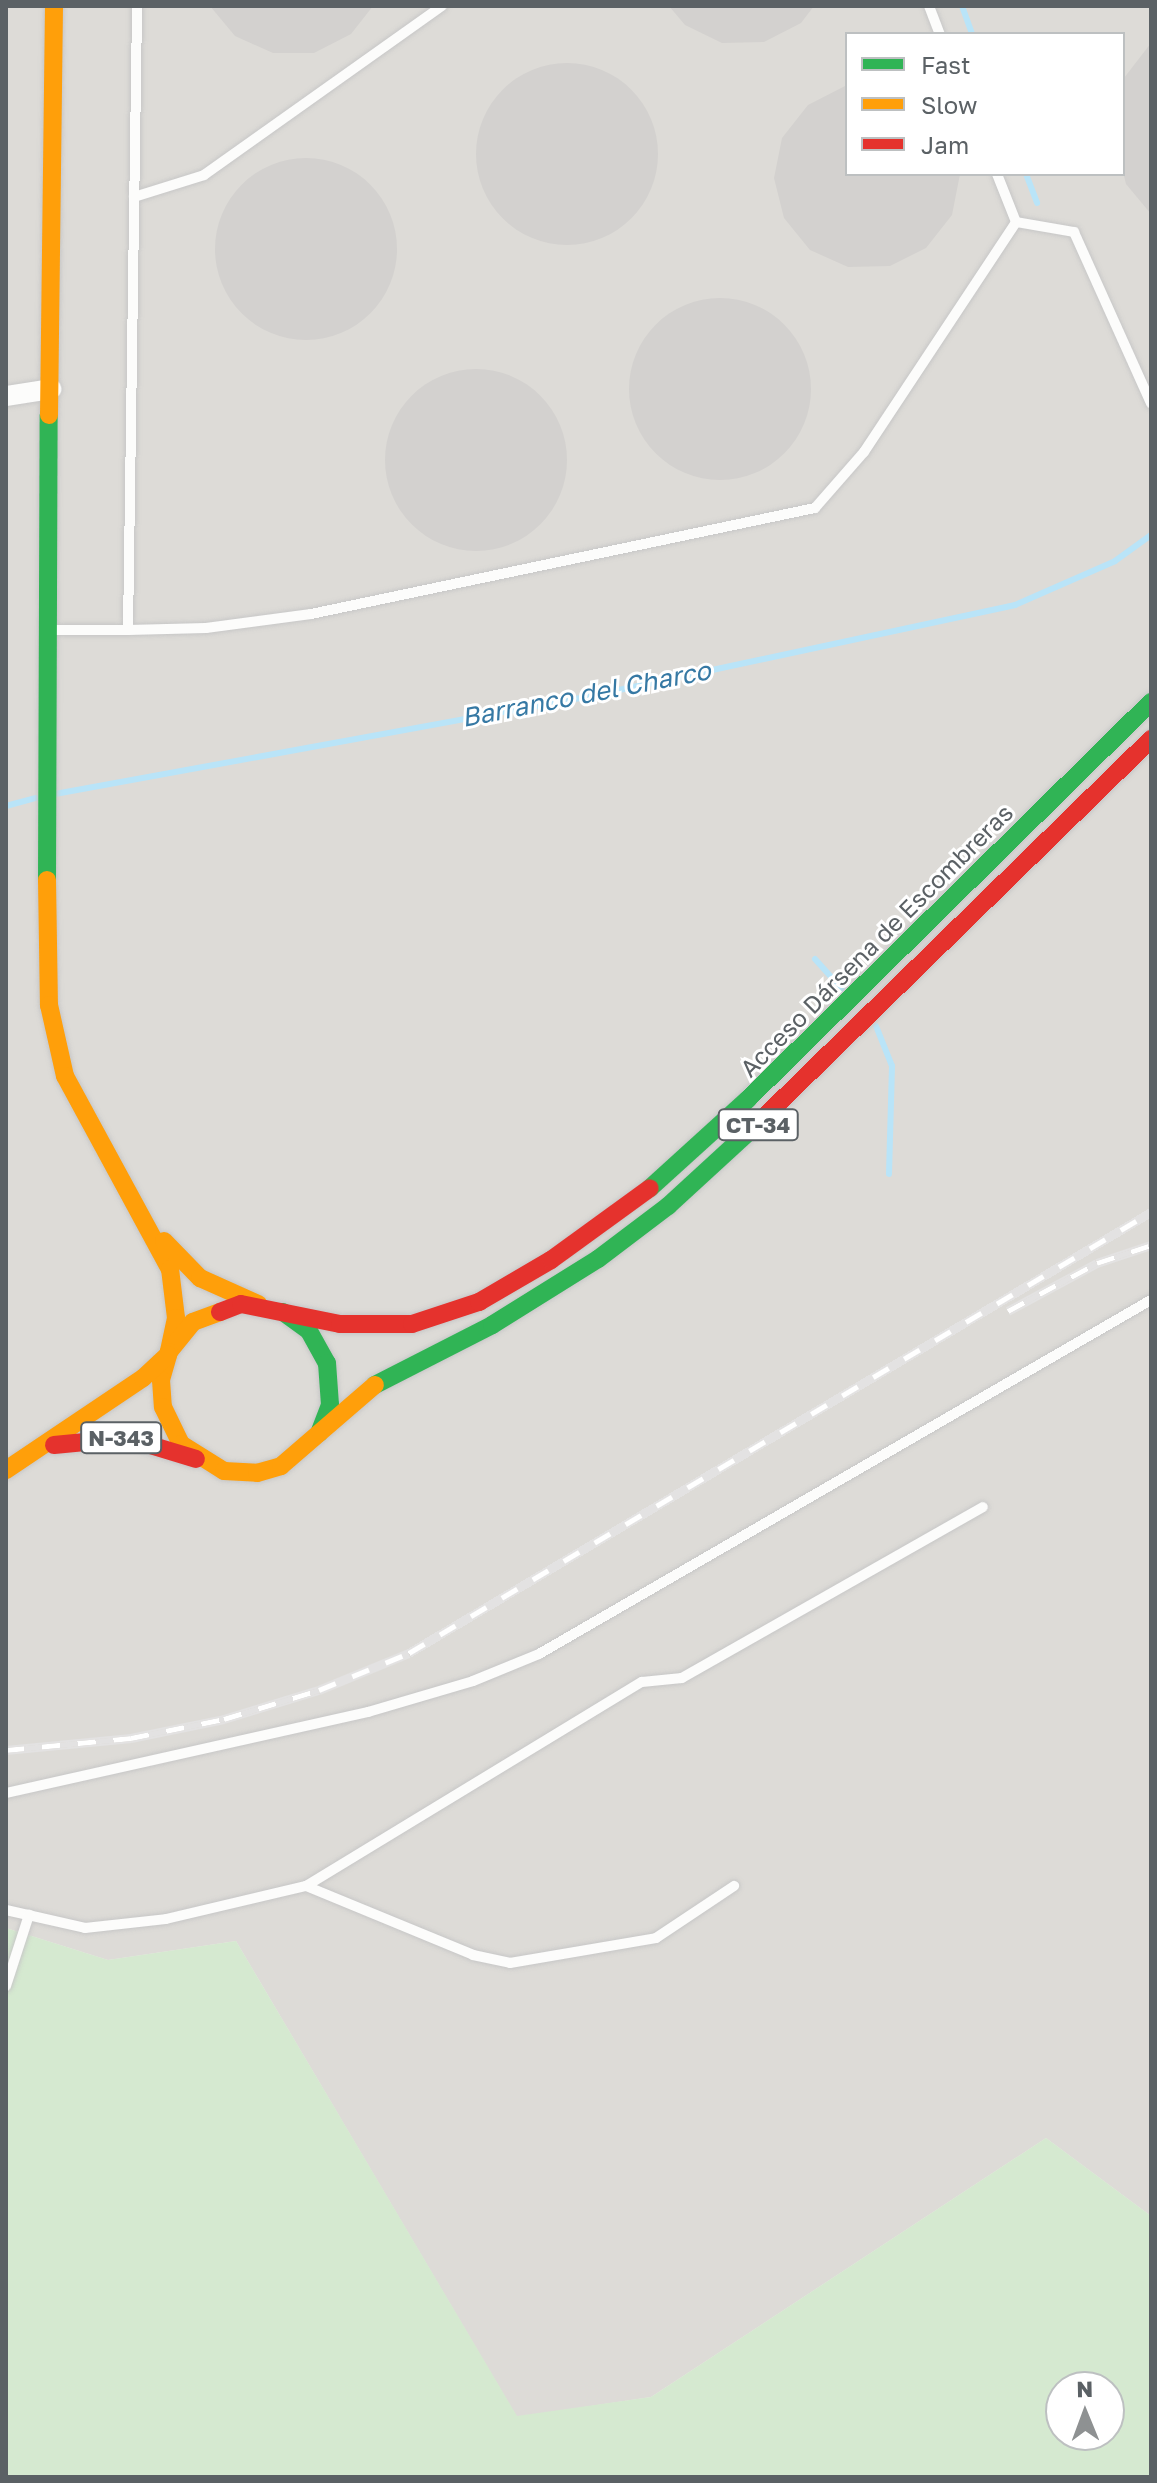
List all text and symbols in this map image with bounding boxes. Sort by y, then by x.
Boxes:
legend [845,32,1125,176]
text: Fast [921,50,971,79]
text: Slow [921,90,977,119]
text: Jam [921,130,969,159]
water label: Barranco del Charco [459,655,713,733]
street label: Acceso Dársena de Escombreras [734,798,1018,1082]
road number: CT-34 [716,1107,800,1143]
road number: N-343 [79,1420,163,1456]
north arrow [1045,2371,1125,2451]
text: N [1076,2375,1093,2402]

